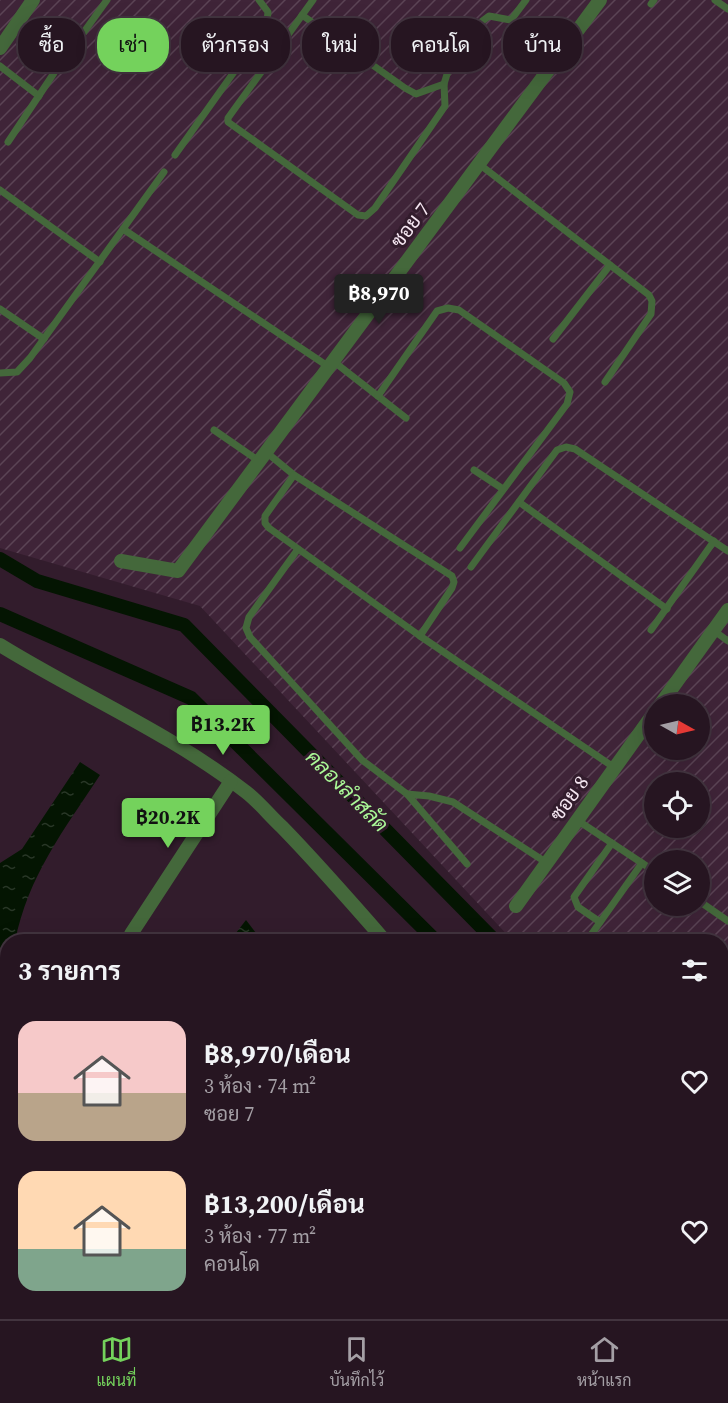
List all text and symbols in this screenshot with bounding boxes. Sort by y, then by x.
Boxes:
chip: ซื้อ [18,18,85,72]
chip: เช่า [97,18,169,72]
chip: ตัวกรอง [181,18,290,72]
chip: ใหม่ [302,18,379,72]
chip: คอนโด [391,18,491,72]
chip: บ้าน [503,18,582,72]
street label: ซอย 7 [384,197,436,253]
pin: ฿8,970 [330,274,428,325]
text: ฿8,970 [348,279,410,307]
north arrow [644,694,710,760]
map controls [644,694,710,916]
pin: ฿13.2K [174,705,272,756]
text: ฿13.2K [191,710,255,738]
water label: คลองลำสลัด [300,743,395,838]
street label: ซอย 8 [543,769,595,827]
button: locate [644,772,710,838]
pin: ฿20.2K [119,798,217,849]
text: ฿20.2K [136,803,200,831]
button: layers [644,850,710,916]
text: 3 รายการ [18,953,121,989]
icon: filters [678,954,711,987]
text: ฿8,970/เดือน [204,1036,351,1072]
icon: home [66,1045,138,1117]
icon: heart [678,1065,711,1098]
text: 3 ห้อง · 74 m² [204,1072,316,1100]
text: ซอย 7 [204,1100,254,1128]
text: ฿13,200/เดือน [204,1186,365,1222]
icon: home [66,1195,138,1267]
icon: heart [678,1215,711,1248]
text: 3 ห้อง · 77 m² [204,1222,316,1250]
text: คอนโด [204,1250,260,1278]
tab: แผนที่ [97,1333,136,1391]
tab: บันทึกไว้ [329,1333,384,1391]
tab: หน้าแรก [577,1333,631,1391]

